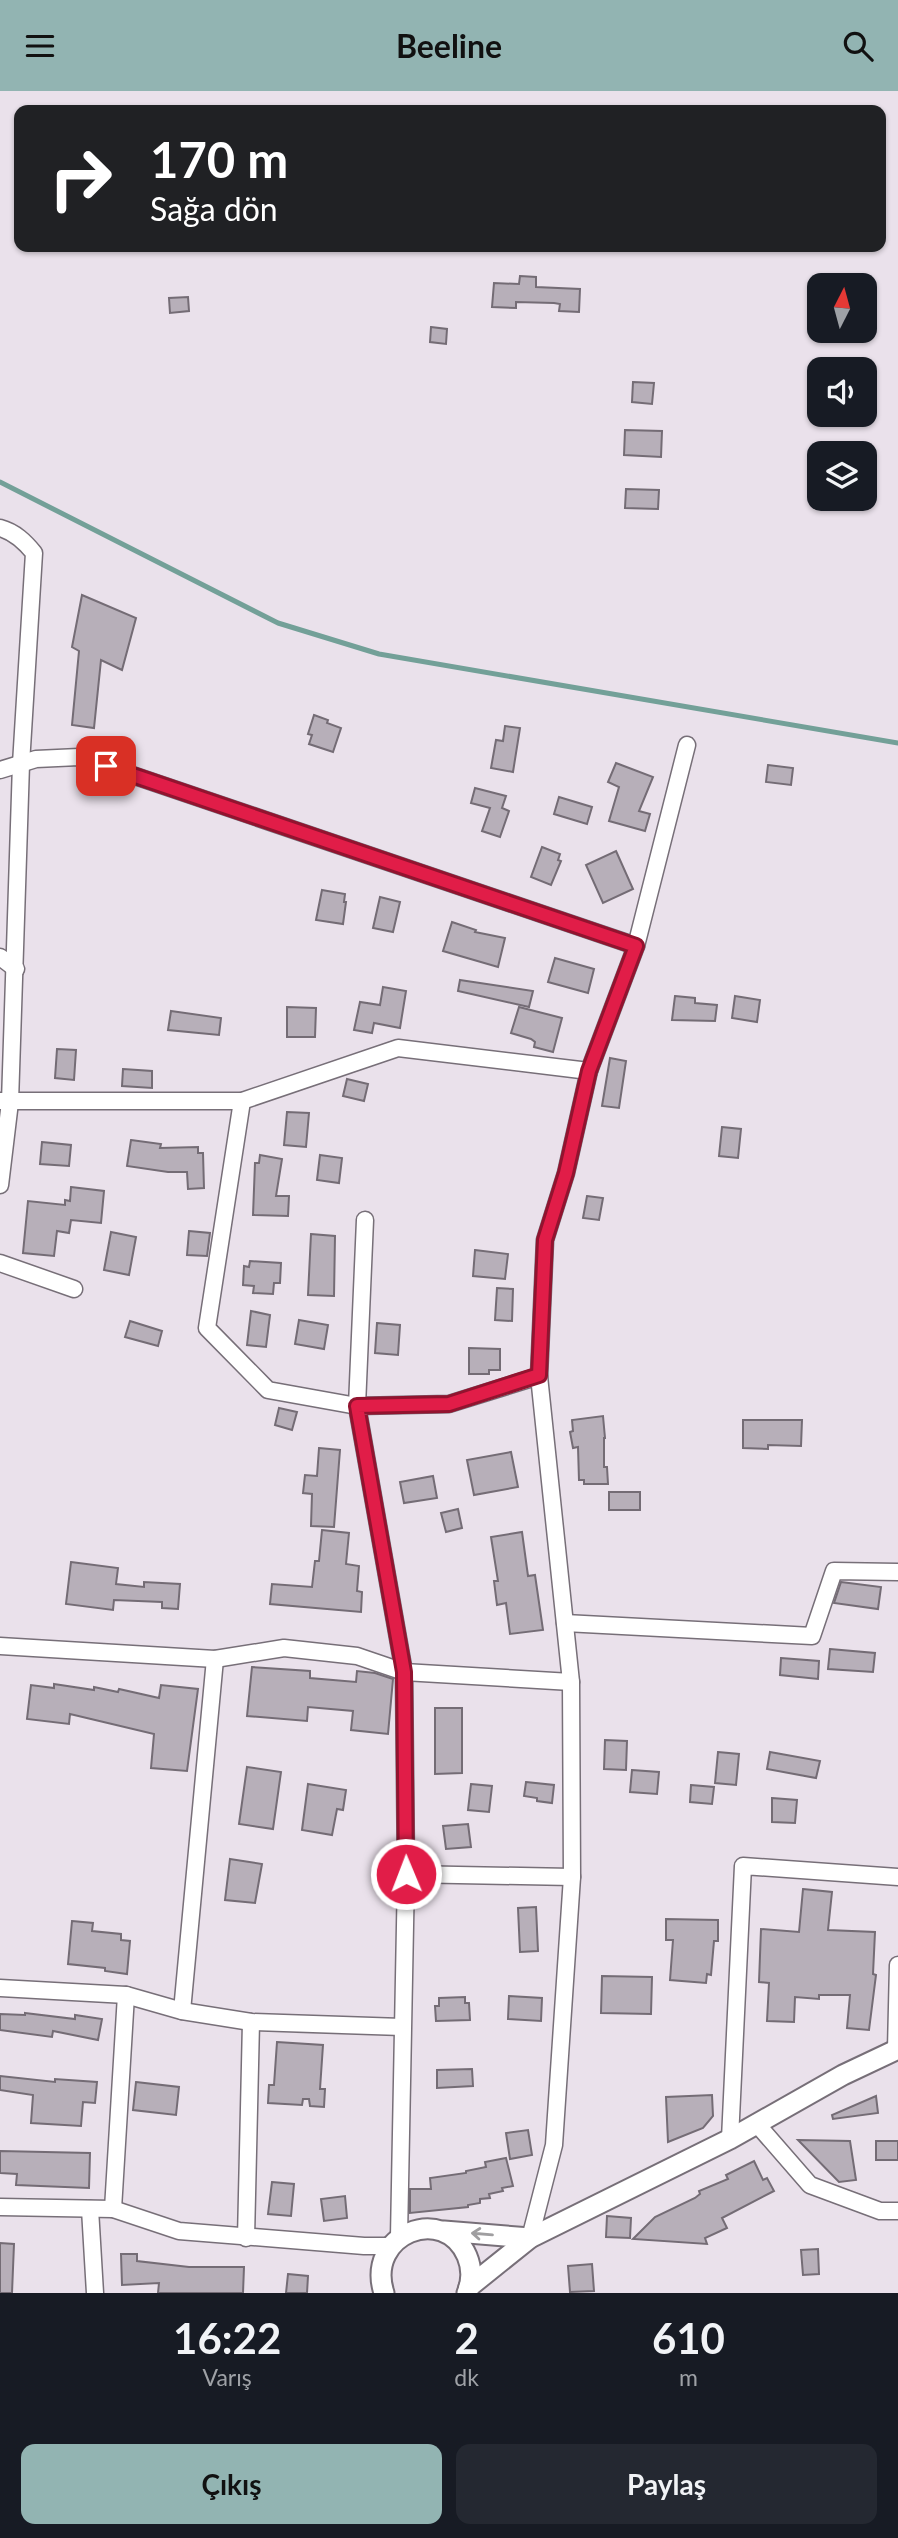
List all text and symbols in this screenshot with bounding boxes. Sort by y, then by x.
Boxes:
text: Beeline [396,26,502,65]
icon: menu [21,27,59,65]
icon: search [839,27,877,65]
text: 170 m [150,130,288,188]
icon: right [35,133,126,224]
text: Sağa dön [150,189,278,228]
north arrow [807,273,877,343]
map controls [807,273,877,511]
button: sound [807,357,877,427]
button: layers [807,441,877,511]
pin [76,736,136,796]
icon: arrive [87,747,125,785]
position arrow [369,1837,443,1911]
one-way arrow [472,2227,494,2240]
text: 16:22 [173,2313,281,2363]
text: 2 [454,2313,479,2363]
text: 610 [652,2313,725,2363]
text: Varış [203,2363,252,2391]
text: dk [454,2363,479,2391]
text: m [679,2363,698,2391]
button: Çıkış [21,2444,442,2524]
button: Paylaş [456,2444,877,2524]

